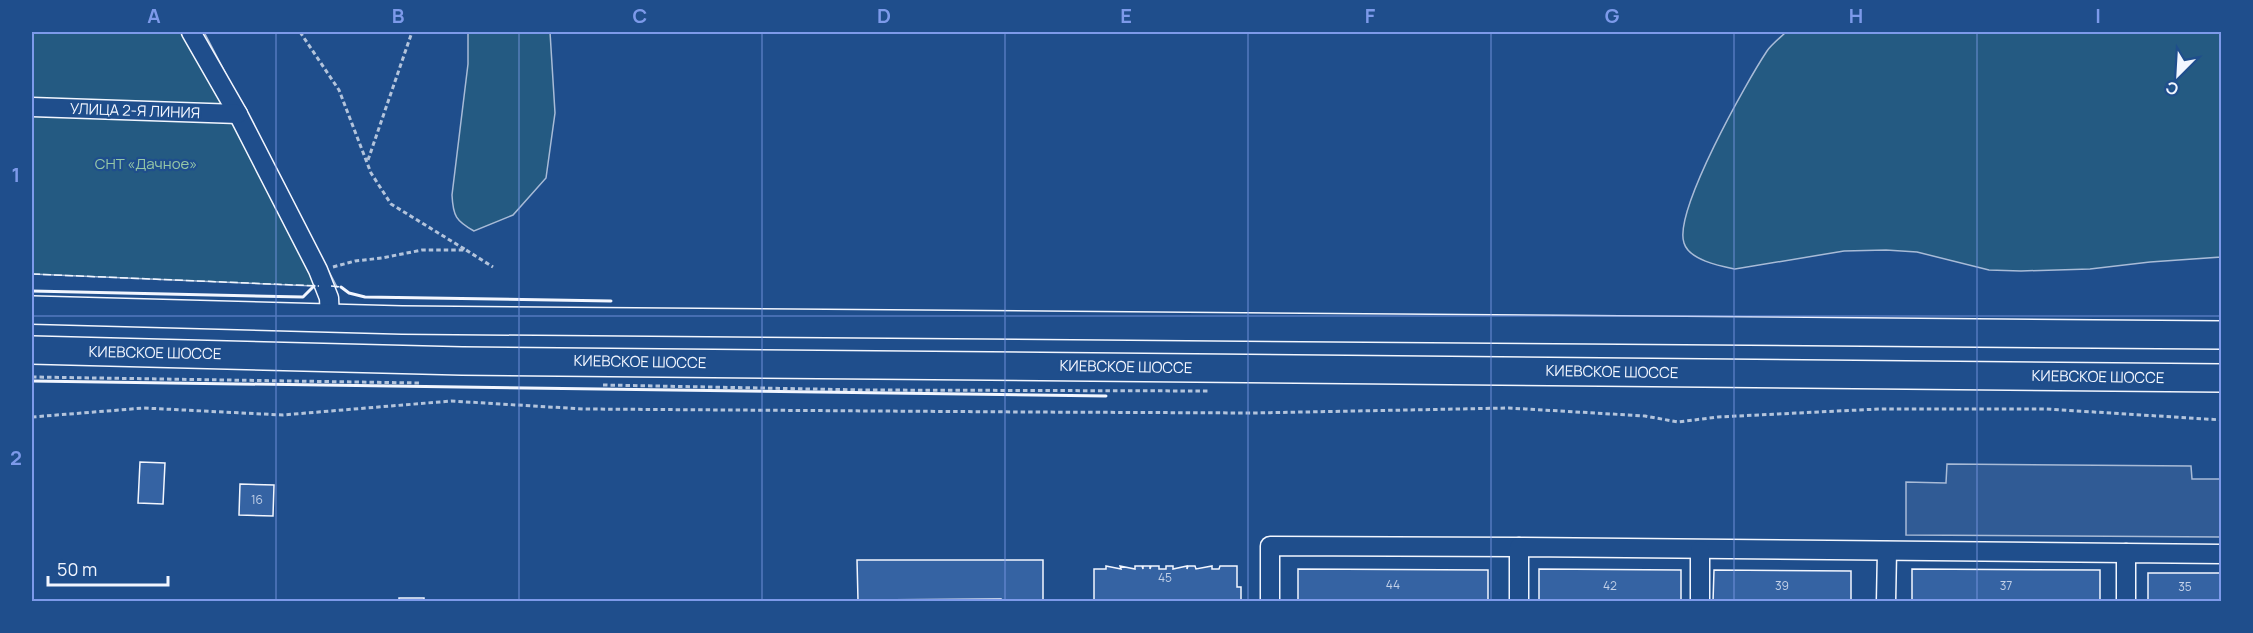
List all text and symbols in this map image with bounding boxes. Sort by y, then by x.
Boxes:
text: A [147,2,161,29]
text: B [392,2,405,29]
text: C [633,2,647,29]
text: D [877,2,891,29]
text: E [1120,2,1132,29]
text: F [1365,2,1376,29]
text: G [1605,2,1620,29]
text: H [1849,2,1863,29]
text: I [2095,2,2101,29]
north arrow [2148,45,2208,105]
text: С [2162,76,2182,101]
street label: УЛИЦА 2-Я ЛИНИЯ [70,98,201,123]
park label: СНТ «Дачное» [95,153,197,174]
text: 1 [12,161,20,188]
street label: КИЕВСКОЕ ШОССЕ [88,341,222,364]
street label: КИЕВСКОЕ ШОССЕ [573,350,707,373]
street label: КИЕВСКОЕ ШОССЕ [1059,355,1193,378]
street label: КИЕВСКОЕ ШОССЕ [1545,360,1679,383]
street label: КИЕВСКОЕ ШОССЕ [2031,365,2165,388]
text: 2 [10,444,22,471]
house number: 16 [251,491,263,508]
scale bar [48,549,168,587]
text: 50 m [57,557,97,581]
house number: 45 [1158,569,1172,586]
house number: 44 [1386,576,1400,593]
house number: 42 [1603,577,1617,594]
house number: 39 [1775,577,1789,594]
house number: 37 [2000,577,2012,594]
house number: 35 [2178,578,2192,595]

